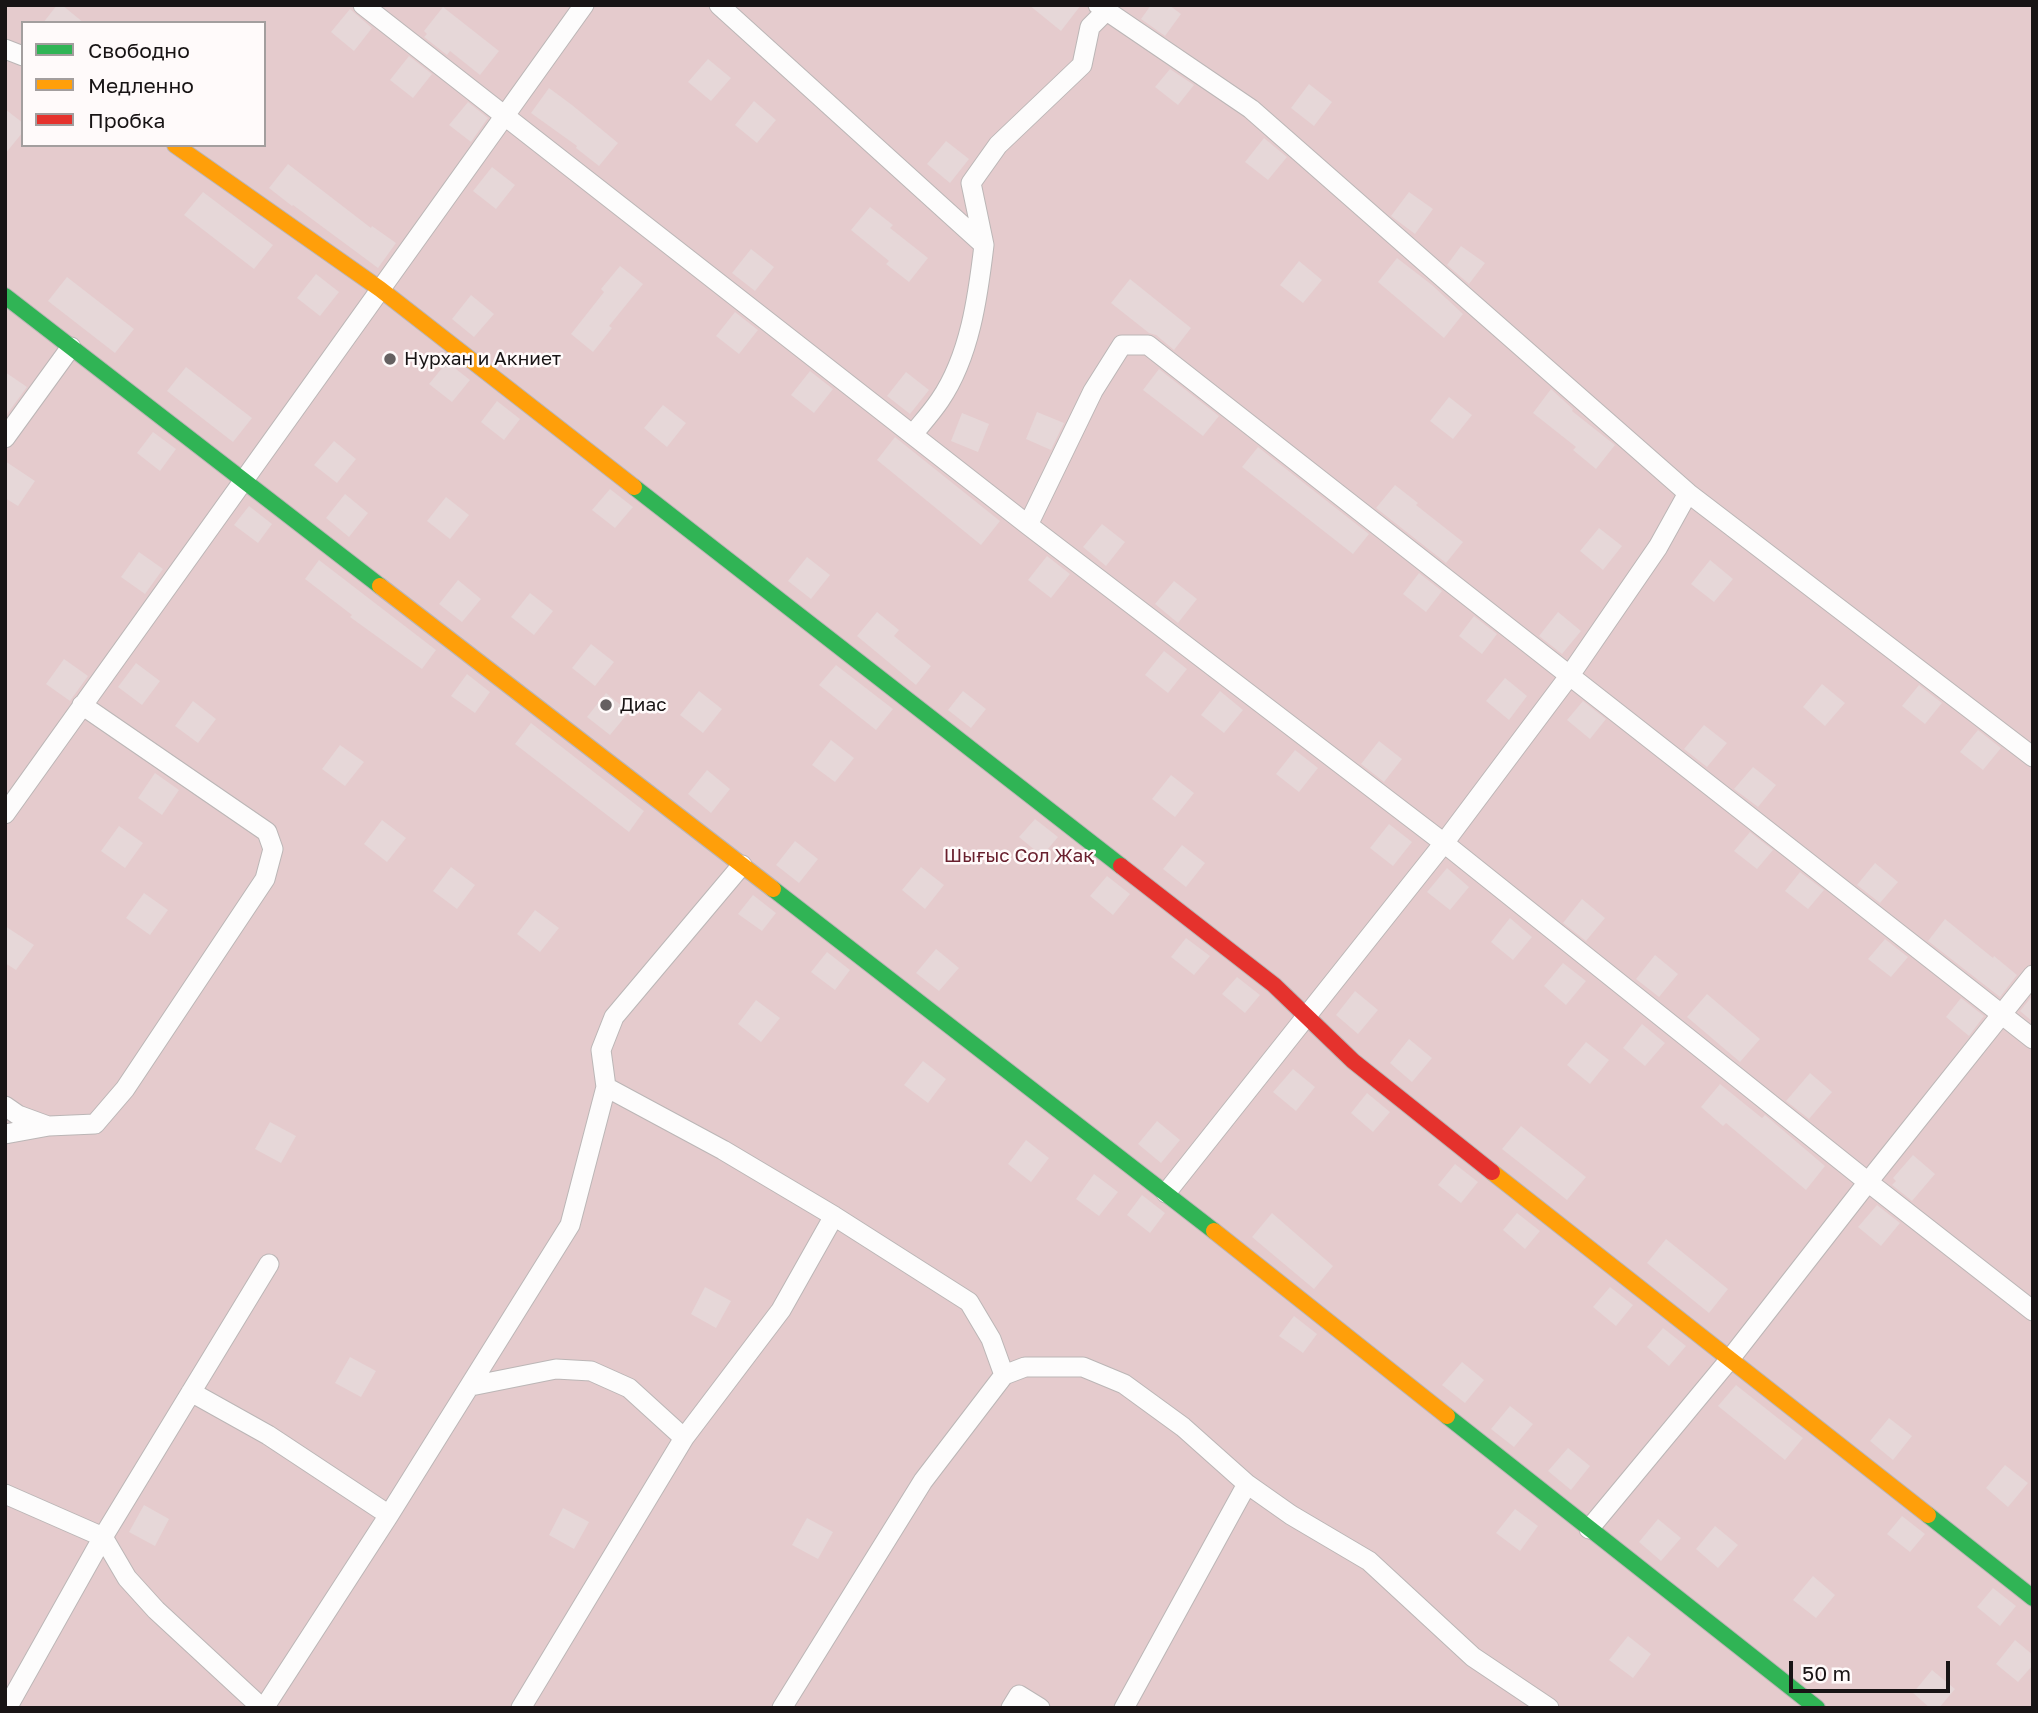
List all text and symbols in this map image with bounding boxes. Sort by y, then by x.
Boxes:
legend [21,21,266,147]
text: Свободно [88,37,190,63]
text: Медленно [88,72,194,98]
text: Пробка [88,107,166,133]
place label: Нурхан и Акниет [404,348,561,370]
marker: Нурхан и Акниет [382,351,398,367]
place label: Диас [620,694,667,716]
marker: Диас [598,697,614,713]
park label: Шығыс Сол Жақ [944,845,1094,867]
scale bar [1793,1646,1954,1690]
text: 50 m [1802,1660,1851,1686]

